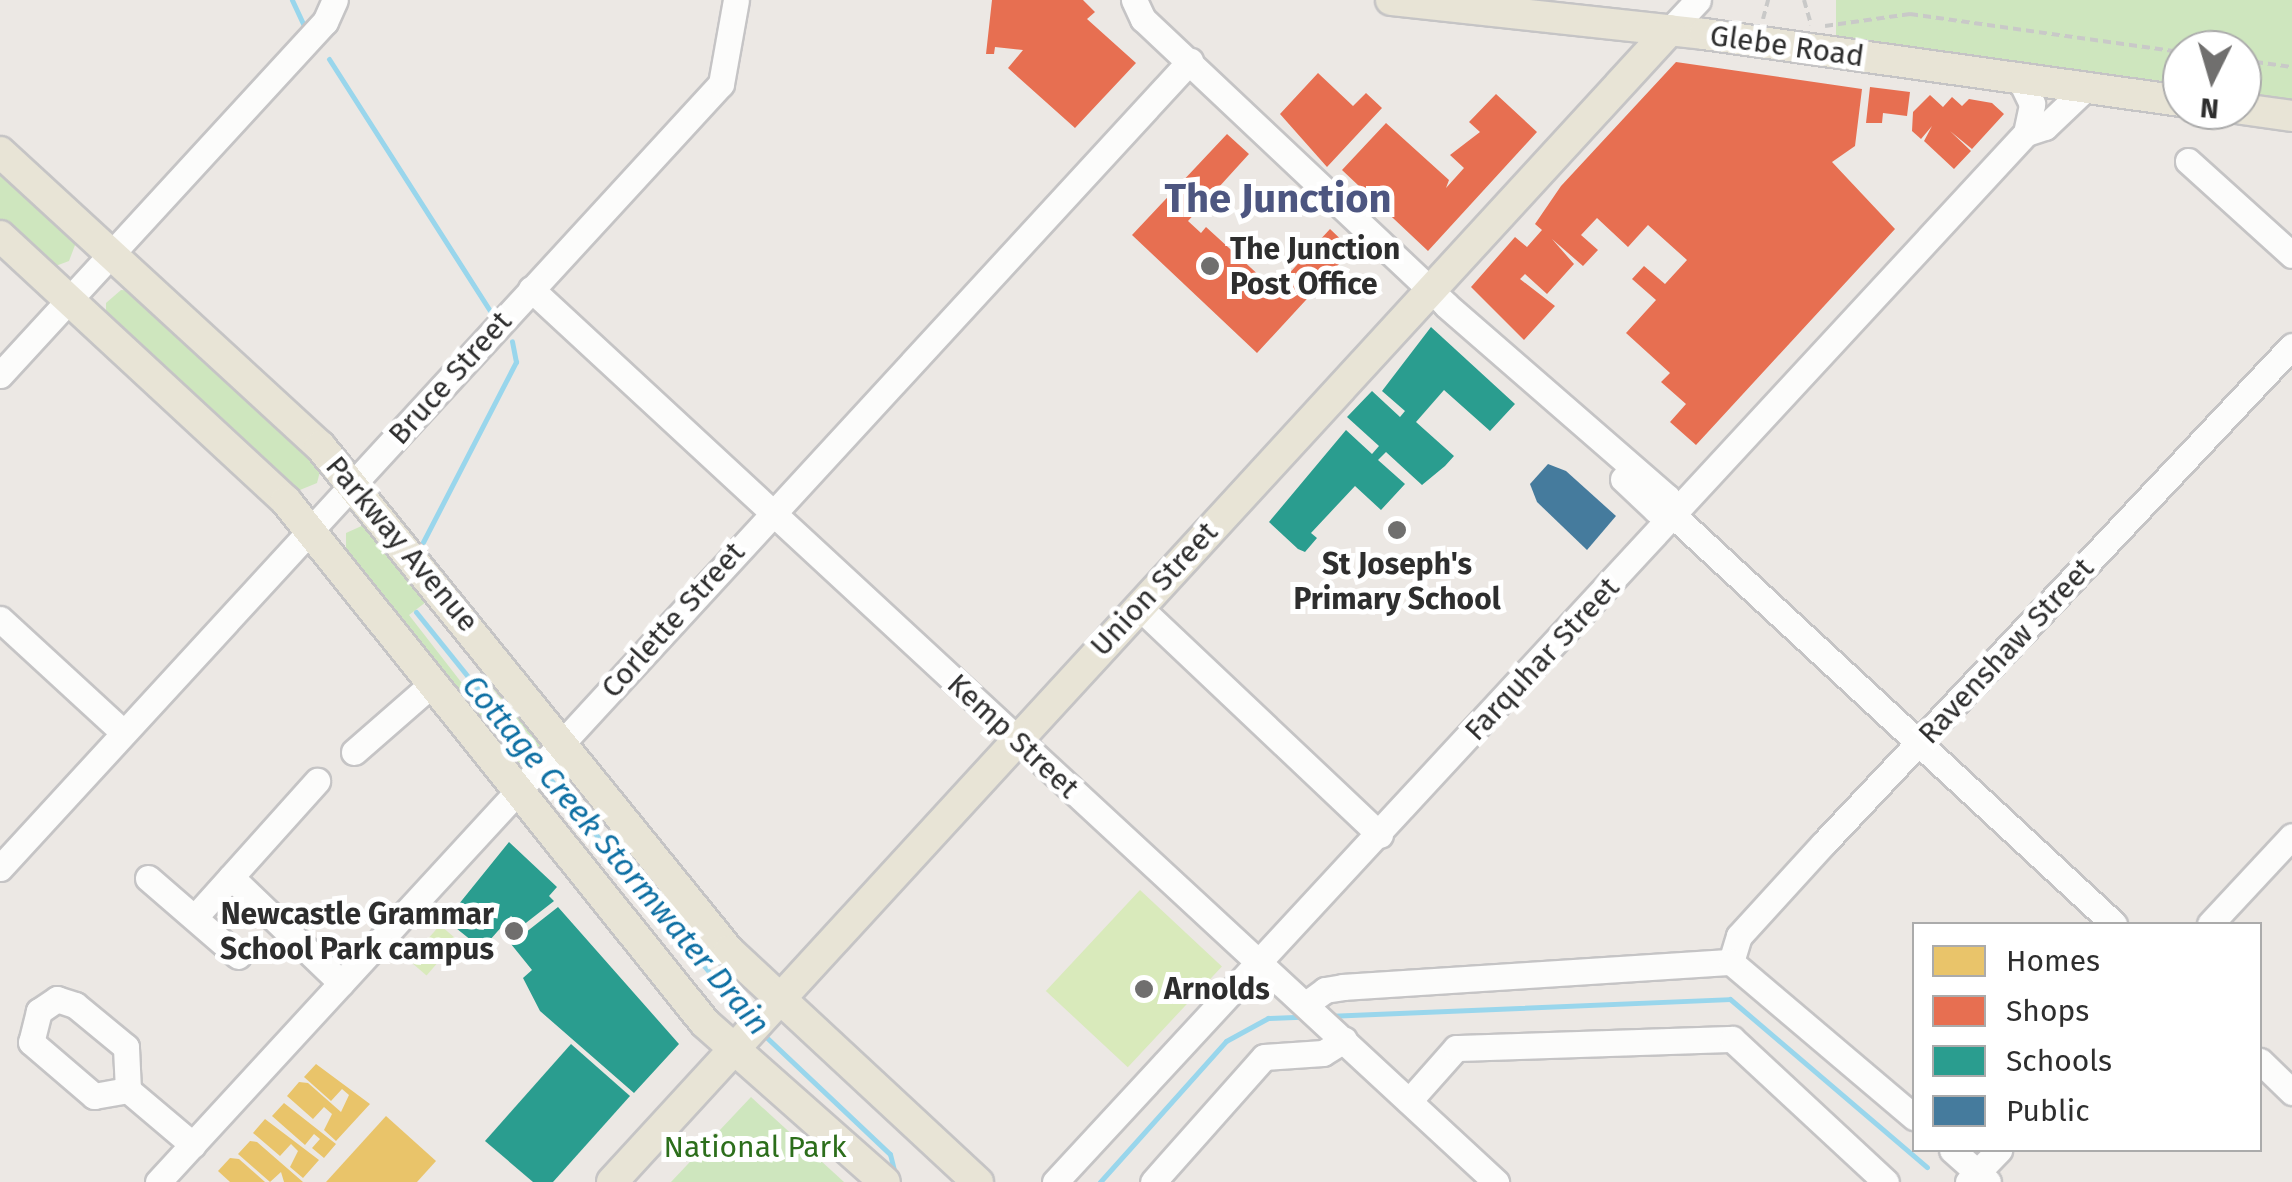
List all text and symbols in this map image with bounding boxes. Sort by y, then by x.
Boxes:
street label: Glebe Road [1708,17,1866,75]
north arrow [2162,30,2262,130]
text: N [2199,91,2220,126]
district label: The Junction [1164,175,1392,223]
place label: The Junction Post Office [1230,231,1400,302]
marker: The Junction Post Office [1199,255,1221,277]
street label: Bruce Street [381,304,519,452]
street label: Parkway Avenue [318,449,486,639]
street label: Union Street [1083,514,1225,664]
marker: St Joseph's Primary School [1386,519,1408,541]
street label: Corlette Street [594,535,752,705]
place label: St Joseph's Primary School [1293,546,1501,616]
street label: Ravenshaw Street [1911,551,2101,751]
street label: Farquhar Street [1457,570,1627,748]
street label: Kemp Street [940,666,1086,806]
water label: Cottage Creek Stormwater Drain [454,667,778,1043]
place label: Newcastle Grammar School Park campus [220,896,494,966]
marker: Newcastle Grammar School Park campus [503,920,525,942]
legend [1912,922,2262,1152]
text: Homes [2006,943,2100,979]
place label: Arnolds [1164,971,1270,1007]
marker: Arnolds [1133,978,1155,1000]
text: Shops [2006,993,2089,1029]
text: Schools [2006,1043,2112,1079]
text: Public [2006,1093,2090,1129]
park label: National Park [664,1129,846,1165]

